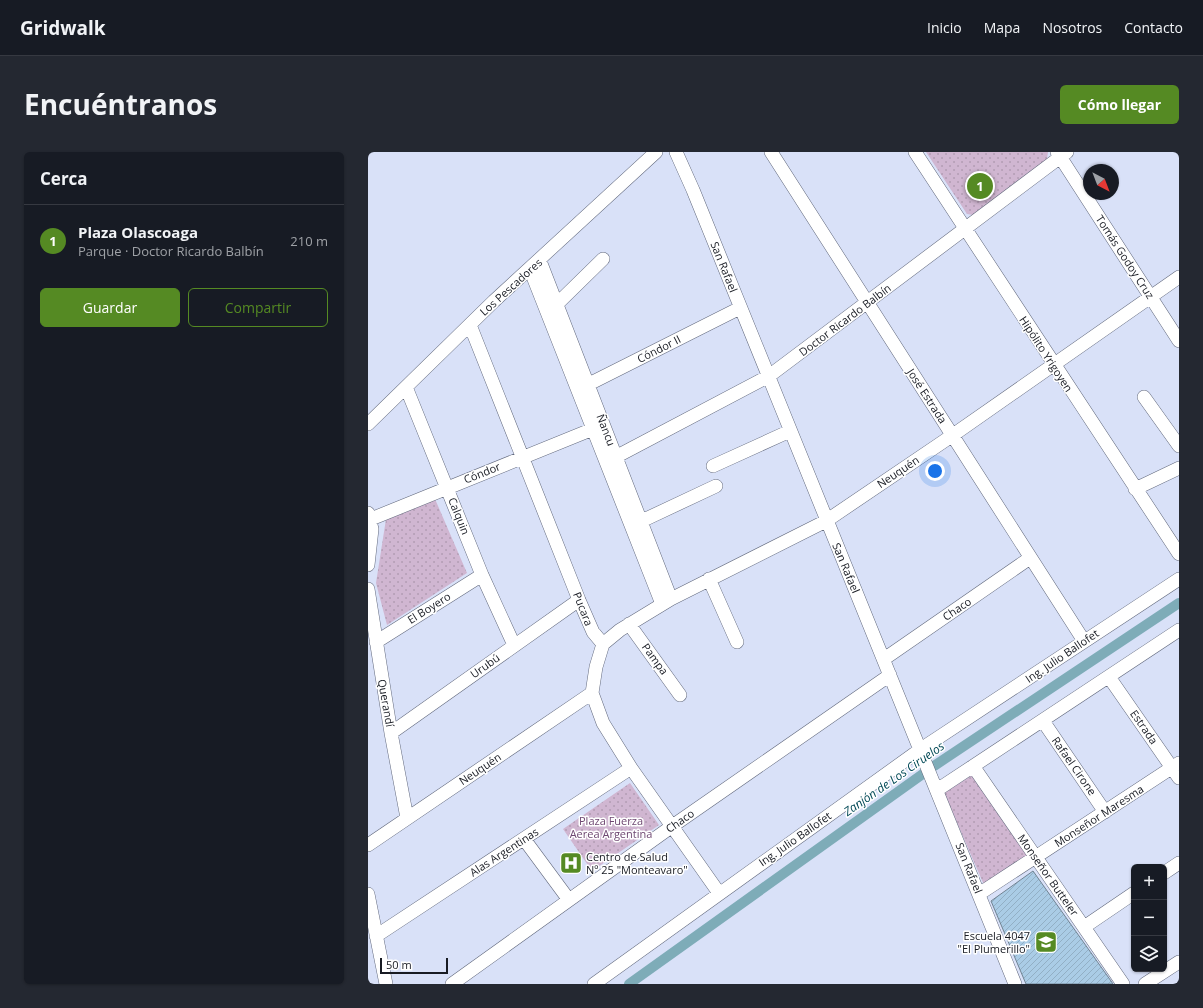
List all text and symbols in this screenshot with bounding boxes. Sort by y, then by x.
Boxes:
text: Gridwalk [20,15,106,41]
text: Inicio [927,18,962,37]
text: Mapa [984,18,1020,37]
text: Nosotros [1042,18,1102,37]
text: Contacto [1124,18,1183,37]
text: Encuéntranos [24,85,217,123]
button: Cómo llegar [1060,85,1179,124]
north arrow [1083,164,1119,200]
text: Cerca [40,167,88,190]
pin: 1 [967,171,993,201]
street label: Tomás Godoy Cruz [1093,212,1158,301]
text: Plaza Olascoaga [78,222,198,242]
text: 1 [49,232,57,250]
text: 210 m [290,232,328,250]
street label: San Rafael [708,239,741,294]
text: Parque · Doctor Ricardo Balbín [78,242,264,260]
street label: Los Pescadores [476,255,545,319]
street label: Doctor Ricardo Balbín [796,280,894,359]
button: Guardar [40,288,180,327]
button: Compartir [188,288,328,327]
street label: Hipólito Yrigoyen [1016,313,1077,395]
street label: Cóndor II [634,331,683,366]
street label: José Estrada [904,365,951,426]
street label: Ñancu [594,412,619,448]
street label: Neuquén [874,452,922,491]
street label: Cóndor [461,458,503,487]
your location [925,461,945,481]
street label: Calquin [445,495,474,537]
street label: San Rafael [829,540,864,595]
street label: El Boyero [404,588,453,627]
street label: Pucara [570,590,597,628]
street label: Chaco [939,593,974,624]
street label: Ing. Julio Ballofet [1022,625,1101,686]
street label: Pampa [639,640,672,678]
street label: Urubú [467,650,502,681]
street label: Querandí [375,678,398,728]
street label: Estrada [1127,707,1162,747]
street label: Rafael Cirone [1049,733,1100,798]
water label: Zanjón de Los Ciruelos [839,737,947,820]
street label: Neuquén [456,749,504,788]
street label: Monseñor Maresma [1051,781,1146,850]
street label: Chaco [662,805,697,836]
street label: Ing. Julio Ballofet [755,808,834,869]
park label: Plaza Fuerza Aerea Argentina [570,813,652,841]
street label: Alas Argentinas [466,824,541,879]
street label: Monseñor Butteler [1015,831,1083,919]
street label: San Rafael [953,840,986,895]
place label: Centro de Salud Nº 25 "Monteavaro" [586,849,688,877]
hospital icon: Centro de Salud Nº 25 "Monteavaro" [558,850,584,876]
map controls [1131,864,1167,972]
button: + [1131,864,1167,900]
button: − [1131,900,1167,936]
place label: Escuela 4047 "El Plumerillo" [958,928,1030,956]
school or university icon: Escuela 4047 "El Plumerillo" [1033,929,1059,955]
button: layers [1131,936,1167,972]
scale bar [380,956,448,975]
text: 50 m [386,957,412,972]

